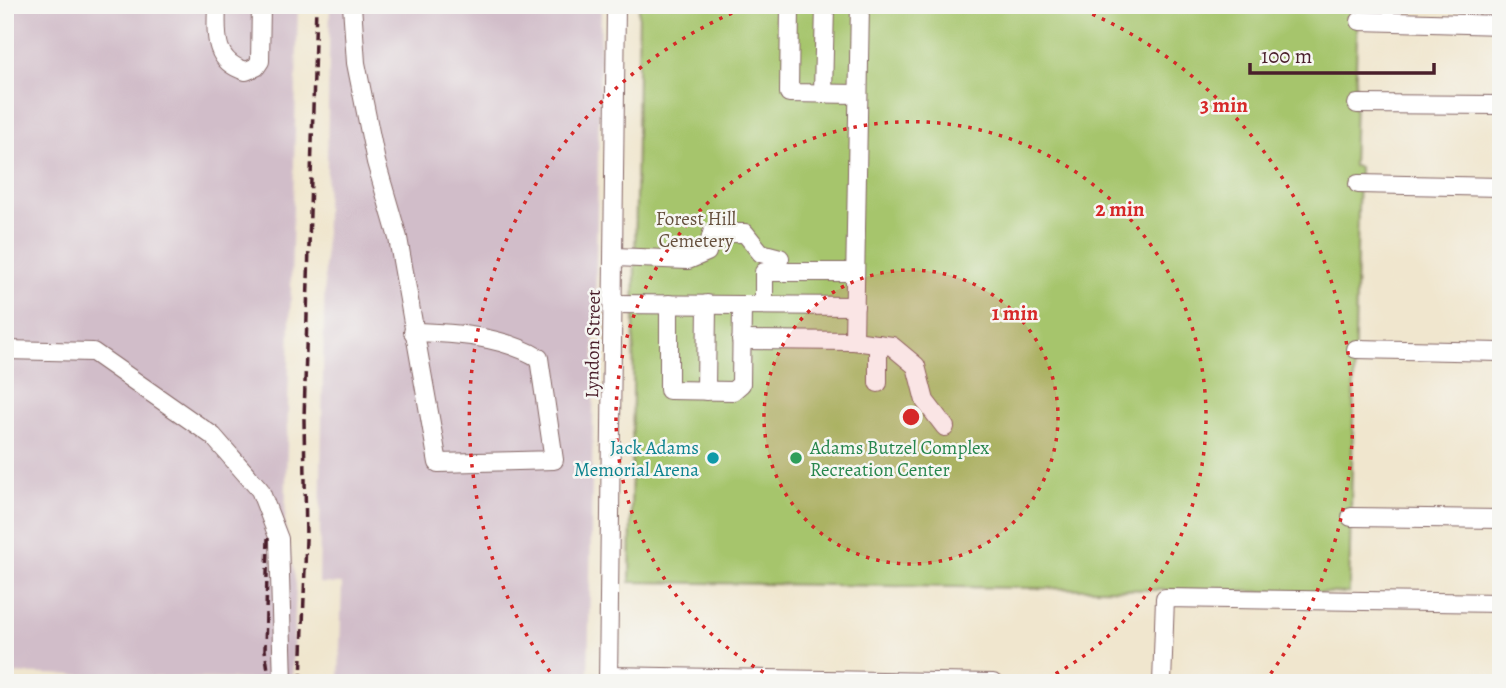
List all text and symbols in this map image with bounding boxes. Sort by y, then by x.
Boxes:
scale bar [1250,32,1434,76]
text: 100 m [1261,42,1312,70]
text: 3 min [1200,91,1248,119]
text: 2 min [1095,195,1145,223]
park label: Forest Hill Cemetery [656,206,737,254]
street label: Lyndon Street [579,289,607,399]
text: 1 min [992,299,1039,327]
centre of rings [899,405,923,429]
place label: Jack Adams Memorial Arena [574,435,699,483]
place label: Adams Butzel Complex Recreation Center [809,435,989,483]
marker: Jack Adams Memorial Arena [705,450,721,466]
marker: Adams Butzel Complex Recreation Center [788,450,804,466]

